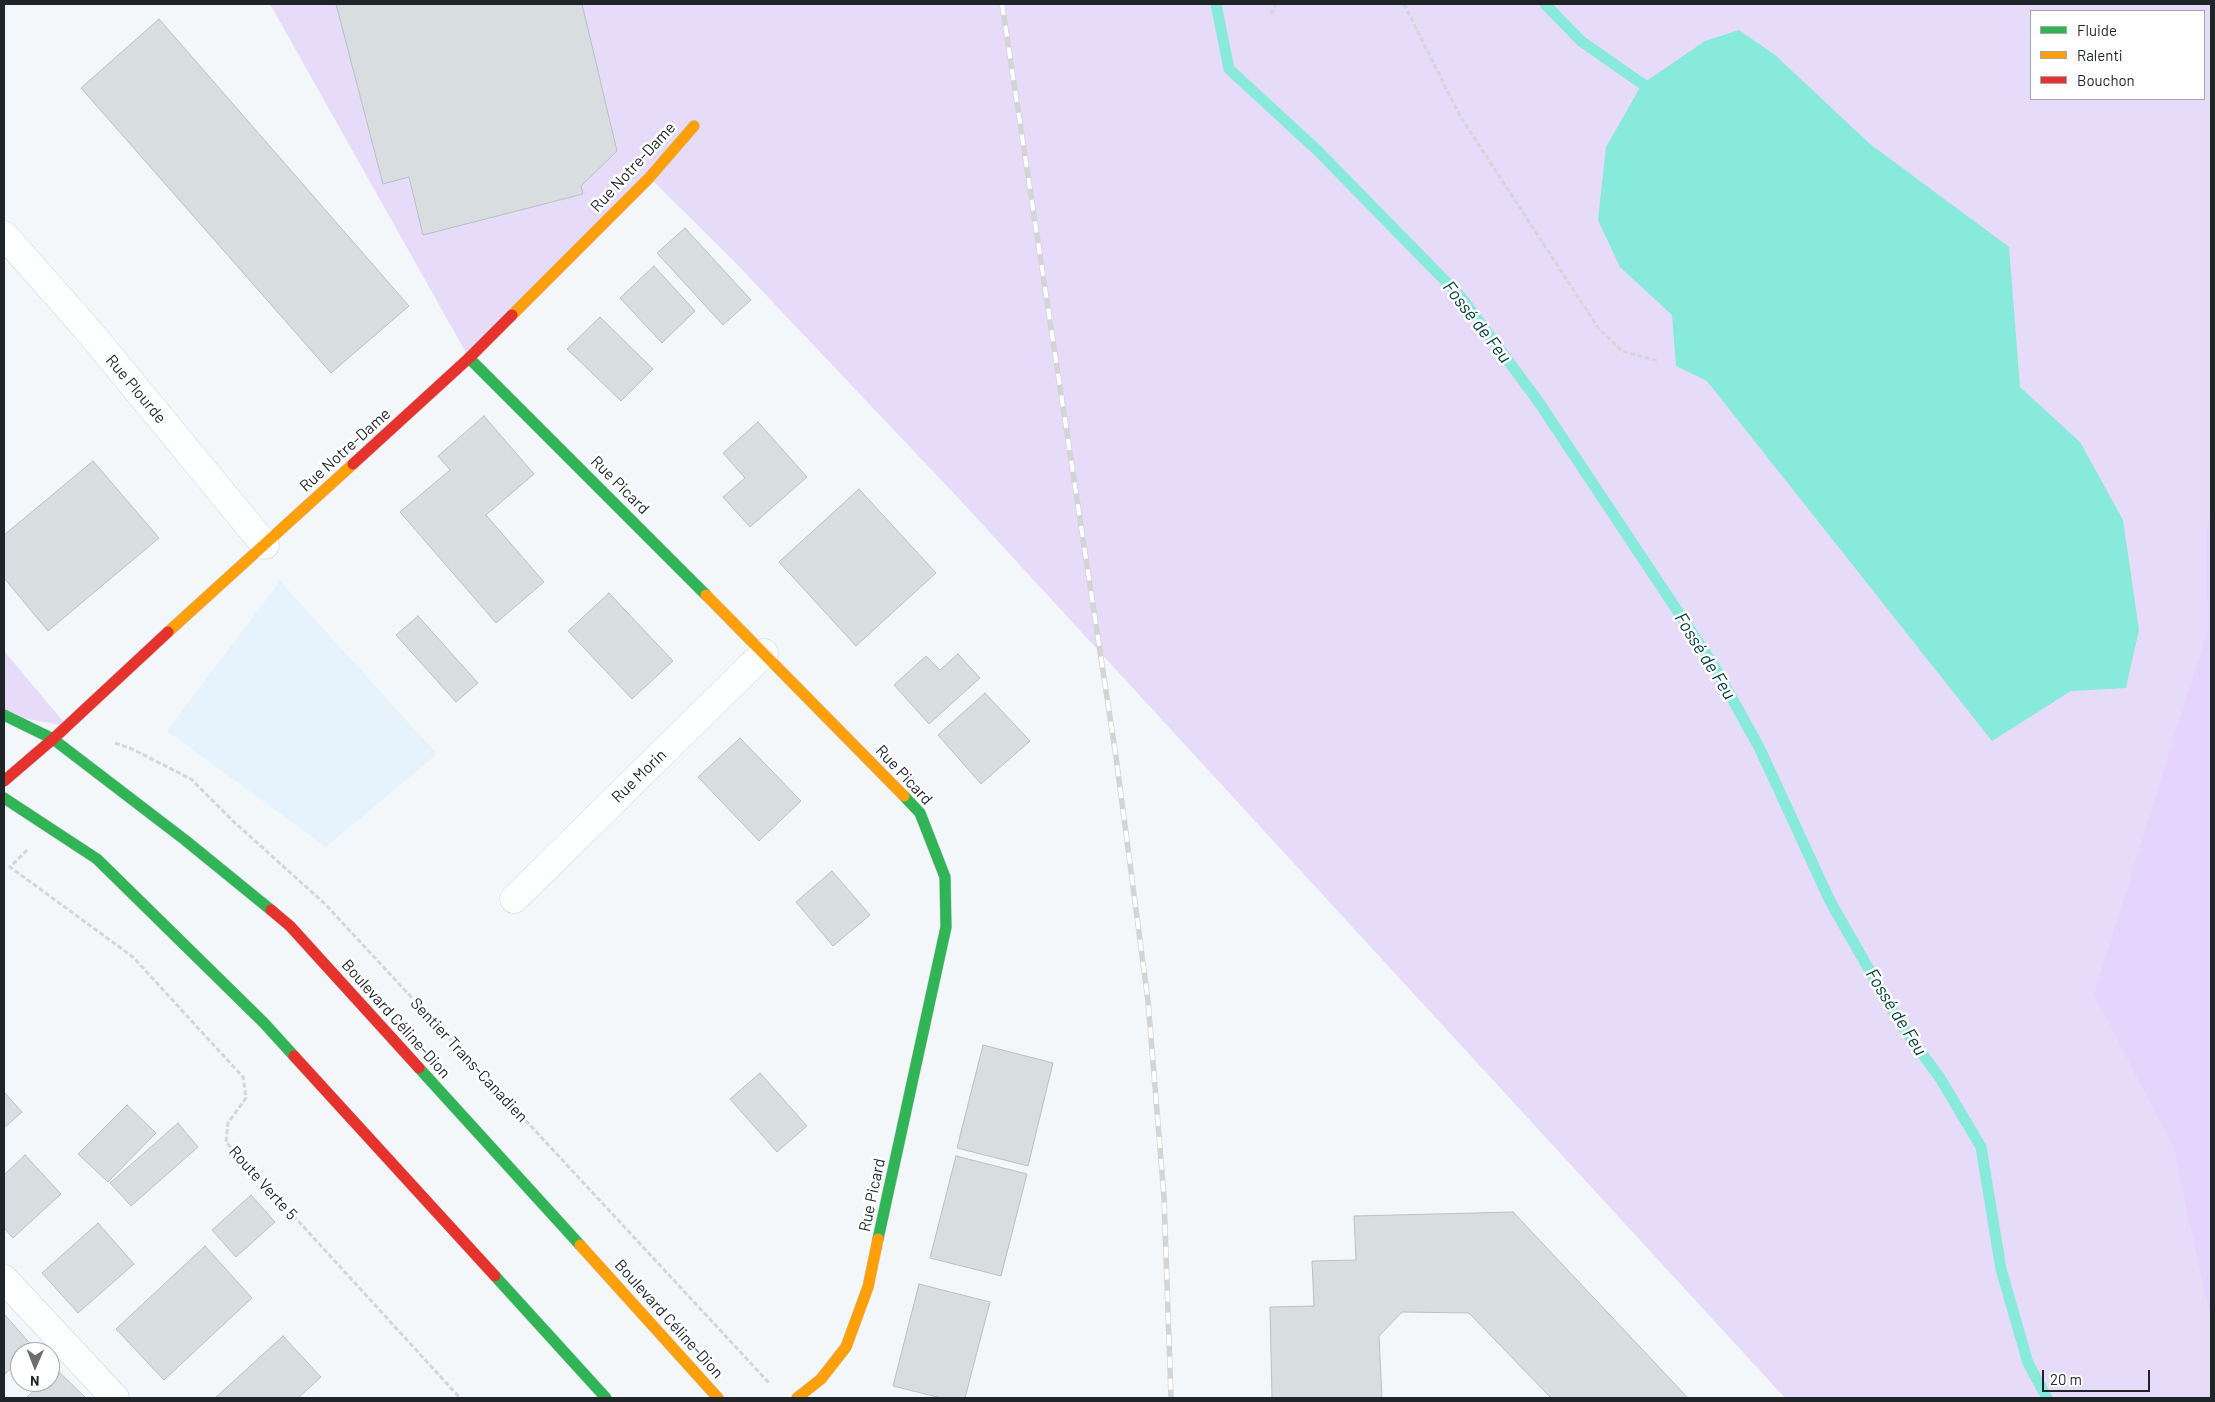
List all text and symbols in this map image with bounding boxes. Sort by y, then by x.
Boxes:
legend [2030,10,2205,100]
text: Fluide [2077,21,2117,39]
text: Ralenti [2077,46,2123,64]
text: Bouchon [2077,71,2135,89]
street label: Rue Notre-Dame [587,118,679,216]
water label: Fossé de Feu [1438,277,1516,367]
street label: Rue Plourde [102,351,170,427]
street label: Rue Notre-Dame [296,404,394,496]
street label: Rue Picard [587,452,653,518]
water label: Fossé de Feu [1670,609,1740,703]
street label: Rue Picard [872,741,936,809]
street label: Rue Morin [608,745,670,807]
street label: Boulevard Céline-Dion [338,956,454,1082]
water label: Fossé de Feu [1861,965,1931,1059]
street label: Sentier Trans-Canadien [406,994,532,1126]
street label: Route Verte 5 [225,1142,301,1224]
street label: Rue Picard [855,1157,889,1233]
street label: Boulevard Céline-Dion [611,1256,727,1382]
north arrow [10,1342,60,1392]
scale bar [2045,1360,2152,1392]
text: 20 m [2050,1370,2082,1388]
text: N [30,1373,40,1390]

